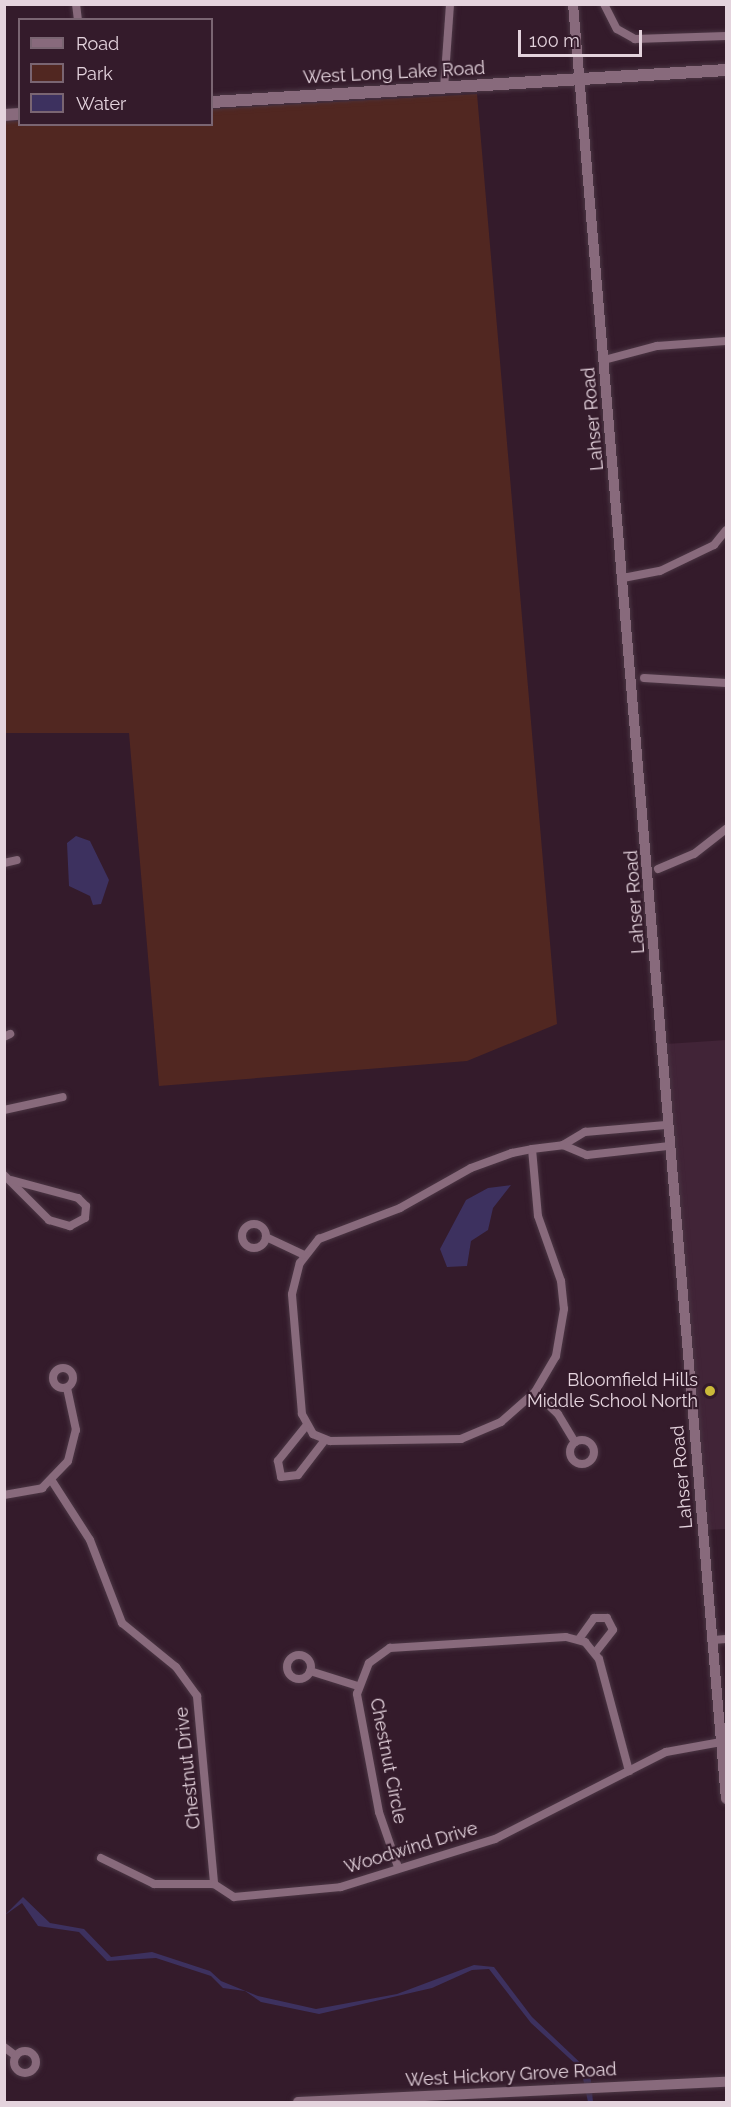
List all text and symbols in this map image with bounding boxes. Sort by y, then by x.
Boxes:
legend [18,18,213,126]
scale bar [521,18,646,56]
text: 100 m [529,30,580,51]
text: Road [76,33,119,54]
street label: West Long Lake Road [302,57,486,89]
text: Park [76,63,113,84]
text: Water [76,93,126,114]
street label: Lahser Road [578,366,608,472]
street label: Lahser Road [621,849,649,955]
place label: Bloomfield Hills Middle School North [526,1370,698,1412]
marker: Bloomfield Hills Middle School North [703,1384,717,1398]
street label: Lahser Road [667,1424,697,1530]
street label: Chestnut Circle [365,1696,411,1826]
street label: Chestnut Drive [171,1706,205,1830]
street label: Woodwind Drive [342,1817,480,1879]
street label: West Hickory Grove Road [405,2059,617,2091]

